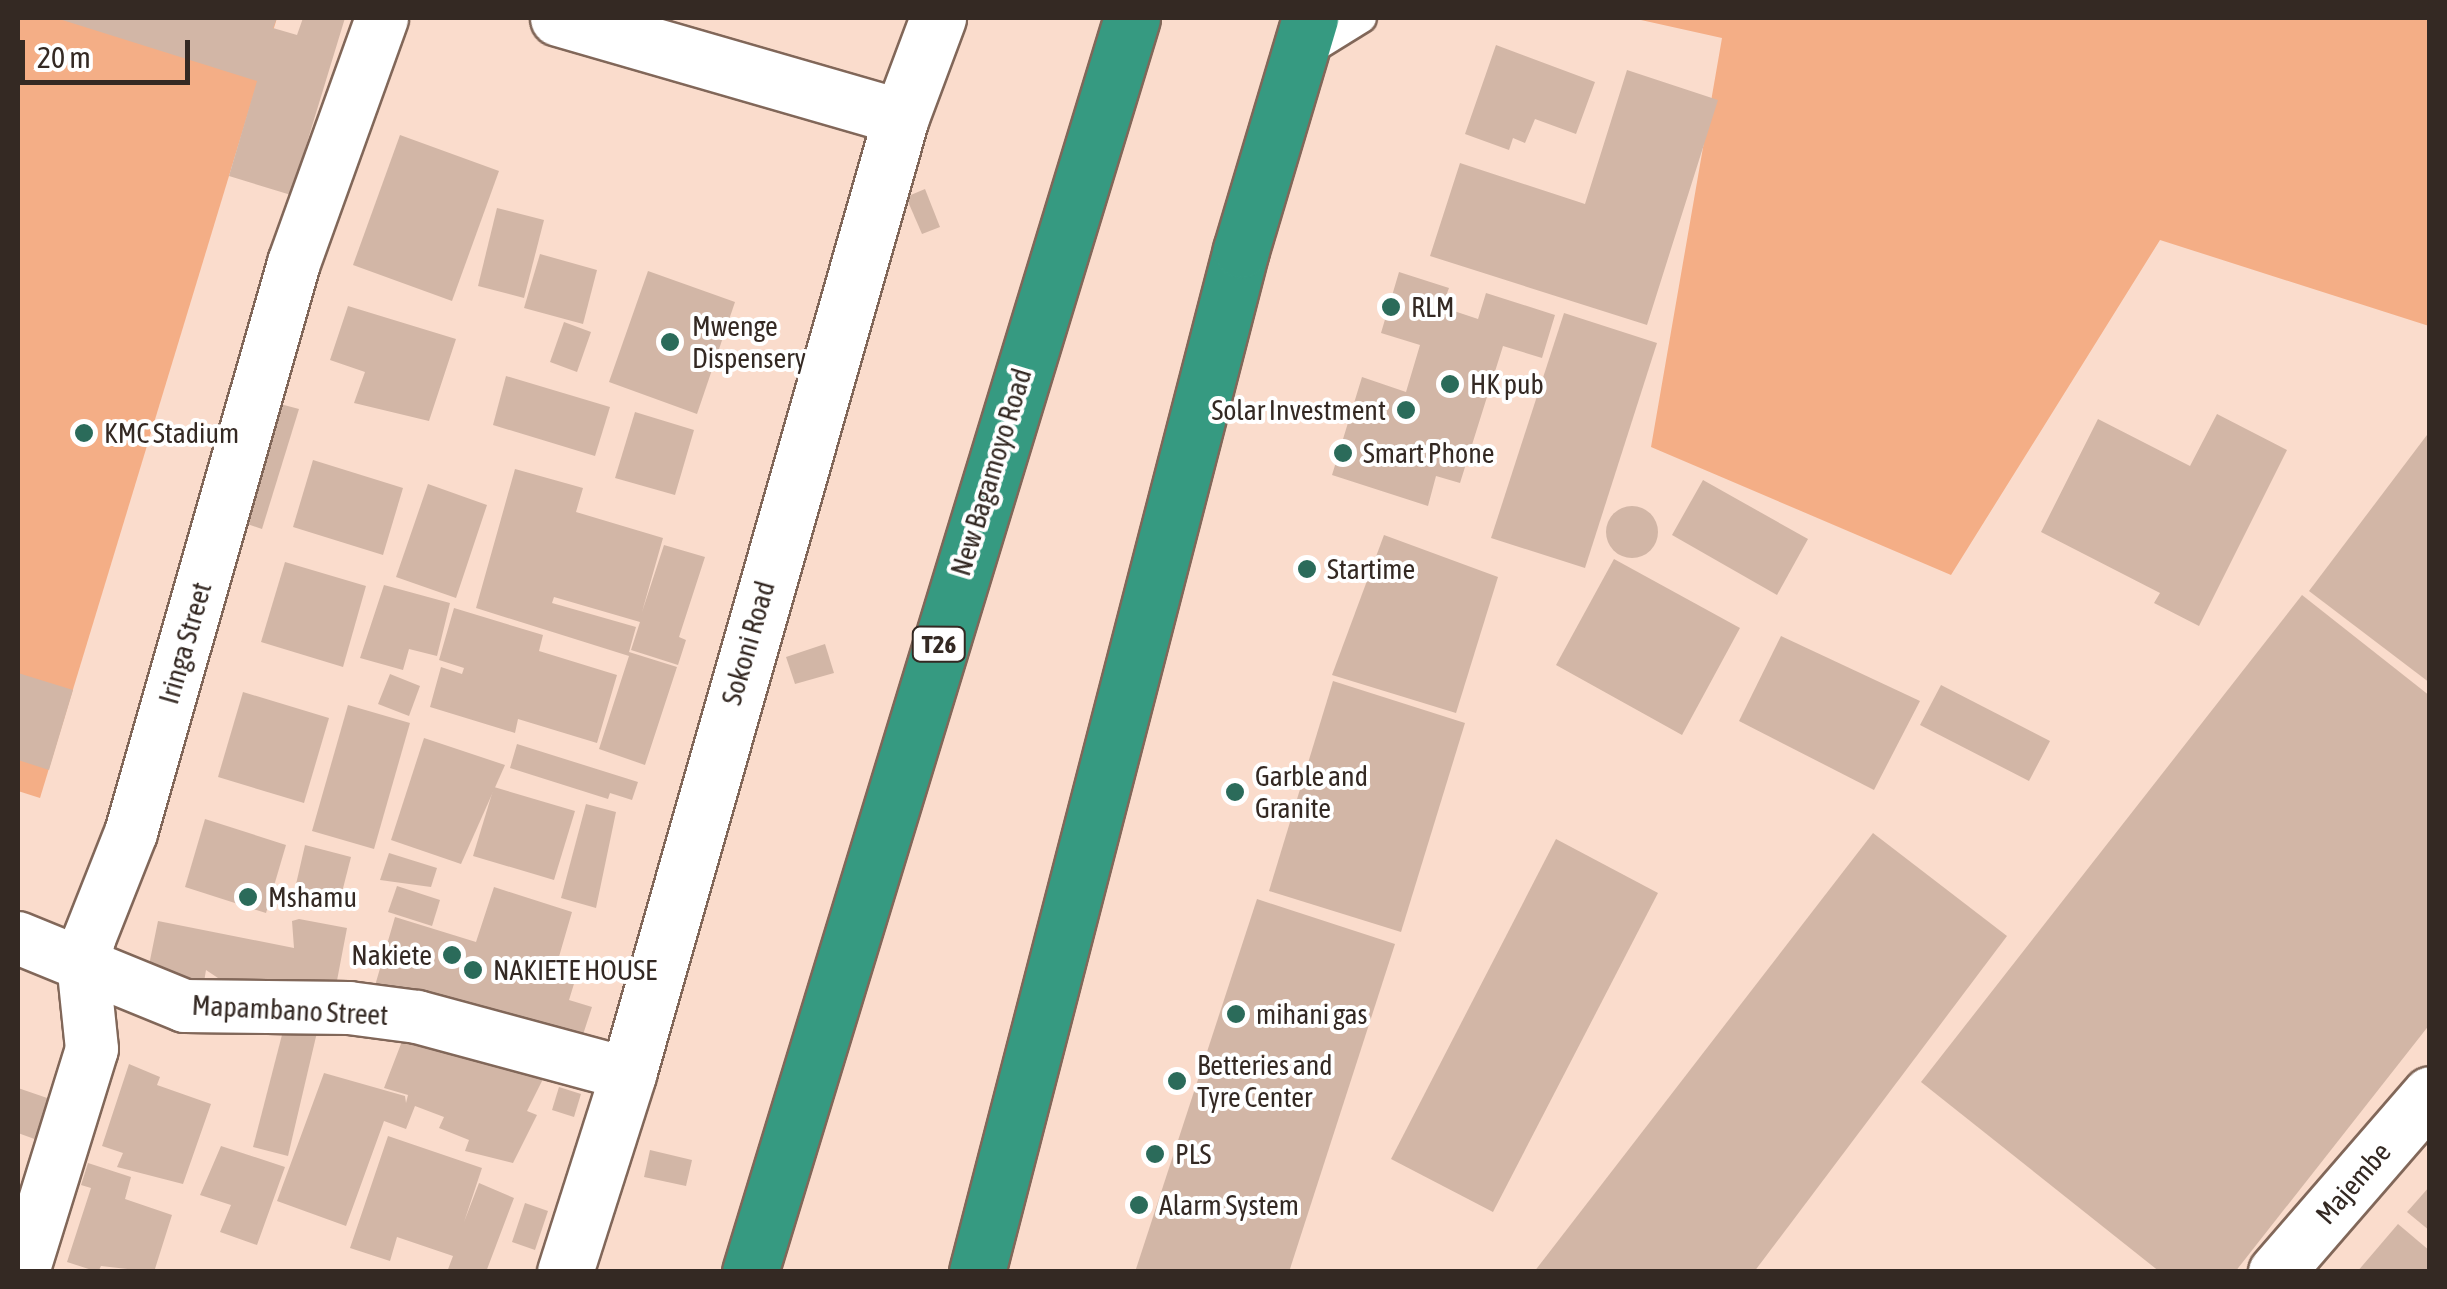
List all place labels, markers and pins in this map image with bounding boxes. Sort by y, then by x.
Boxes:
place label: RLM [1411,290,1455,324]
marker: RLM [1380,296,1402,318]
place label: Mwenge Dispensery [692,309,806,375]
marker: Mwenge Dispensery [657,329,683,355]
place label: HK pub [1470,367,1544,401]
marker: HK pub [1439,373,1461,395]
place label: Solar Investment [1211,393,1386,427]
marker: Solar Investment [1395,399,1417,421]
place label: KMC Stadium [104,416,239,450]
marker: KMC Stadium [73,422,95,444]
place label: Smart Phone [1363,436,1495,470]
marker: Smart Phone [1332,442,1354,464]
place label: Startime [1327,552,1415,586]
marker: Startime [1296,558,1318,580]
place label: Garble and Granite [1255,759,1368,825]
marker: Garble and Granite [1224,781,1246,803]
place label: Mshamu [268,880,357,914]
marker: Mshamu [237,886,259,908]
place label: Nakiete [351,938,432,972]
marker: Nakiete [441,944,463,966]
place label: NAKIETE HOUSE [493,953,657,987]
marker: NAKIETE HOUSE [462,959,484,981]
place label: mihani gas [1256,997,1367,1031]
marker: mihani gas [1225,1003,1247,1025]
place label: Betteries and Tyre Center [1197,1048,1333,1114]
marker: Betteries and Tyre Center [1166,1070,1188,1092]
place label: PLS [1175,1137,1211,1171]
marker: PLS [1144,1143,1166,1165]
place label: Alarm System [1159,1188,1299,1222]
marker: Alarm System [1128,1194,1150,1216]

